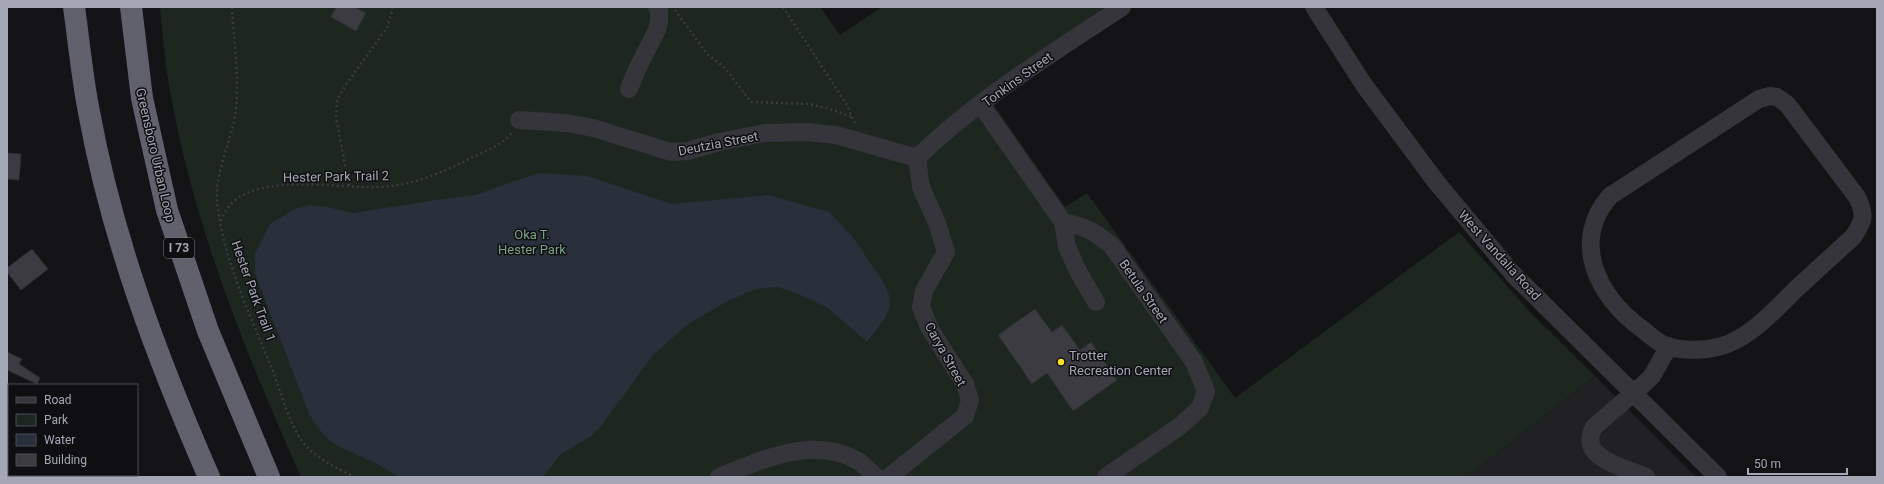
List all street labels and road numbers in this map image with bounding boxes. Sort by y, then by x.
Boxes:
street label: Tonkins Street [979,49,1055,110]
street label: Greensboro Urban Loop [133,87,178,224]
street label: Deutzia Street [677,128,759,159]
street label: Hester Park Trail 2 [283,168,389,185]
street label: West Vandalia Road [1455,207,1544,303]
road number: I 73 [164,238,194,258]
street label: Hester Park Trail 1 [228,239,279,344]
street label: Betula Street [1116,257,1171,326]
street label: Carya Street [922,320,969,389]

